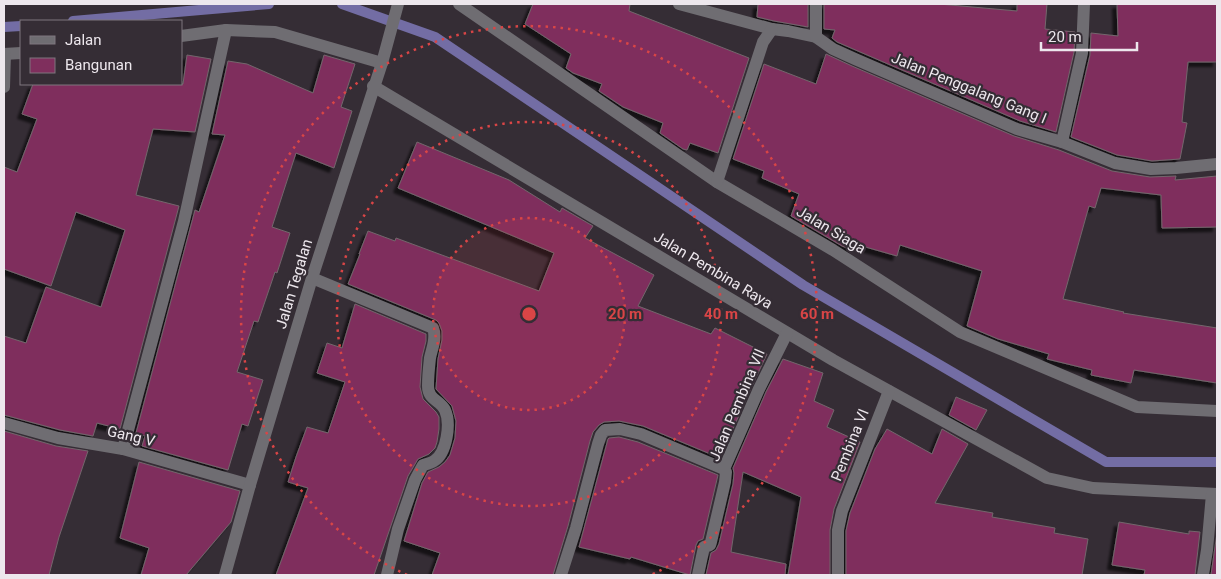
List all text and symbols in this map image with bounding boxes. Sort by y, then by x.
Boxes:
legend [20,20,182,85]
scale bar [1041,20,1137,52]
text: 20 m [1048,28,1082,46]
text: Jalan [65,31,102,49]
street label: Jalan Penggalang Gang I [889,49,1049,127]
text: Bangunan [65,56,132,74]
street label: Jalan Siaga [793,202,869,258]
street label: Jalan Pembina Raya [650,227,776,313]
street label: Jalan Tegalan [272,237,316,331]
centre of rings [520,305,538,323]
text: 20 m [608,305,642,323]
text: 40 m [704,305,738,323]
text: 60 m [800,305,834,323]
street label: Jalan Pembina VII [705,346,769,464]
street label: Pembina VI [827,406,873,484]
street label: Gang V [105,422,157,450]

